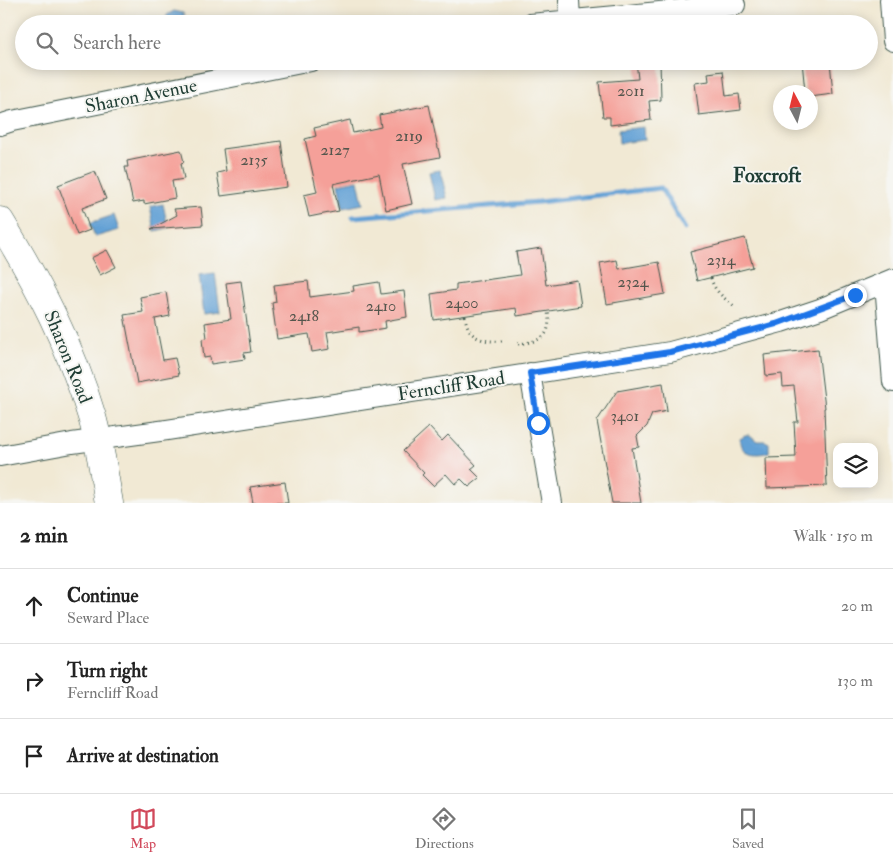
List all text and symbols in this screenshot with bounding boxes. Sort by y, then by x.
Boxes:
search box [15,15,878,70]
icon: search [33,29,61,57]
text: Search here [73,31,161,55]
street label: Sharon Avenue [83,73,199,119]
house number: 2011 [617,81,645,101]
north arrow [773,85,818,130]
house number: 2119 [395,126,423,146]
house number: 2127 [320,140,350,160]
house number: 2135 [241,150,268,170]
district label: Foxcroft [733,163,802,188]
house number: 2314 [707,250,737,270]
house number: 2324 [618,272,650,292]
route end [844,284,867,307]
house number: 2400 [445,293,479,313]
house number: 2410 [366,296,396,316]
house number: 2418 [289,306,319,326]
street label: Sharon Road [39,307,98,408]
street label: Ferncliff Road [396,366,507,406]
house number: 3401 [611,406,639,426]
route start [527,412,550,435]
map controls [833,443,878,488]
button: layers [833,443,878,488]
text: 2 min [20,522,68,549]
text: Walk · 150 m [793,526,873,546]
text: Continue [67,584,138,608]
icon: ahead [20,592,48,620]
text: 20 m [841,596,873,616]
text: Seward Place [67,608,149,628]
text: Turn right [67,659,147,683]
icon: right [20,667,48,695]
text: 130 m [837,671,873,691]
text: Ferncliff Road [67,683,158,703]
icon: arrive [20,742,48,770]
text: Arrive at destination [67,744,219,768]
tab: Map [129,805,157,852]
tab: Directions [415,805,474,852]
tab: Saved [732,805,764,852]

